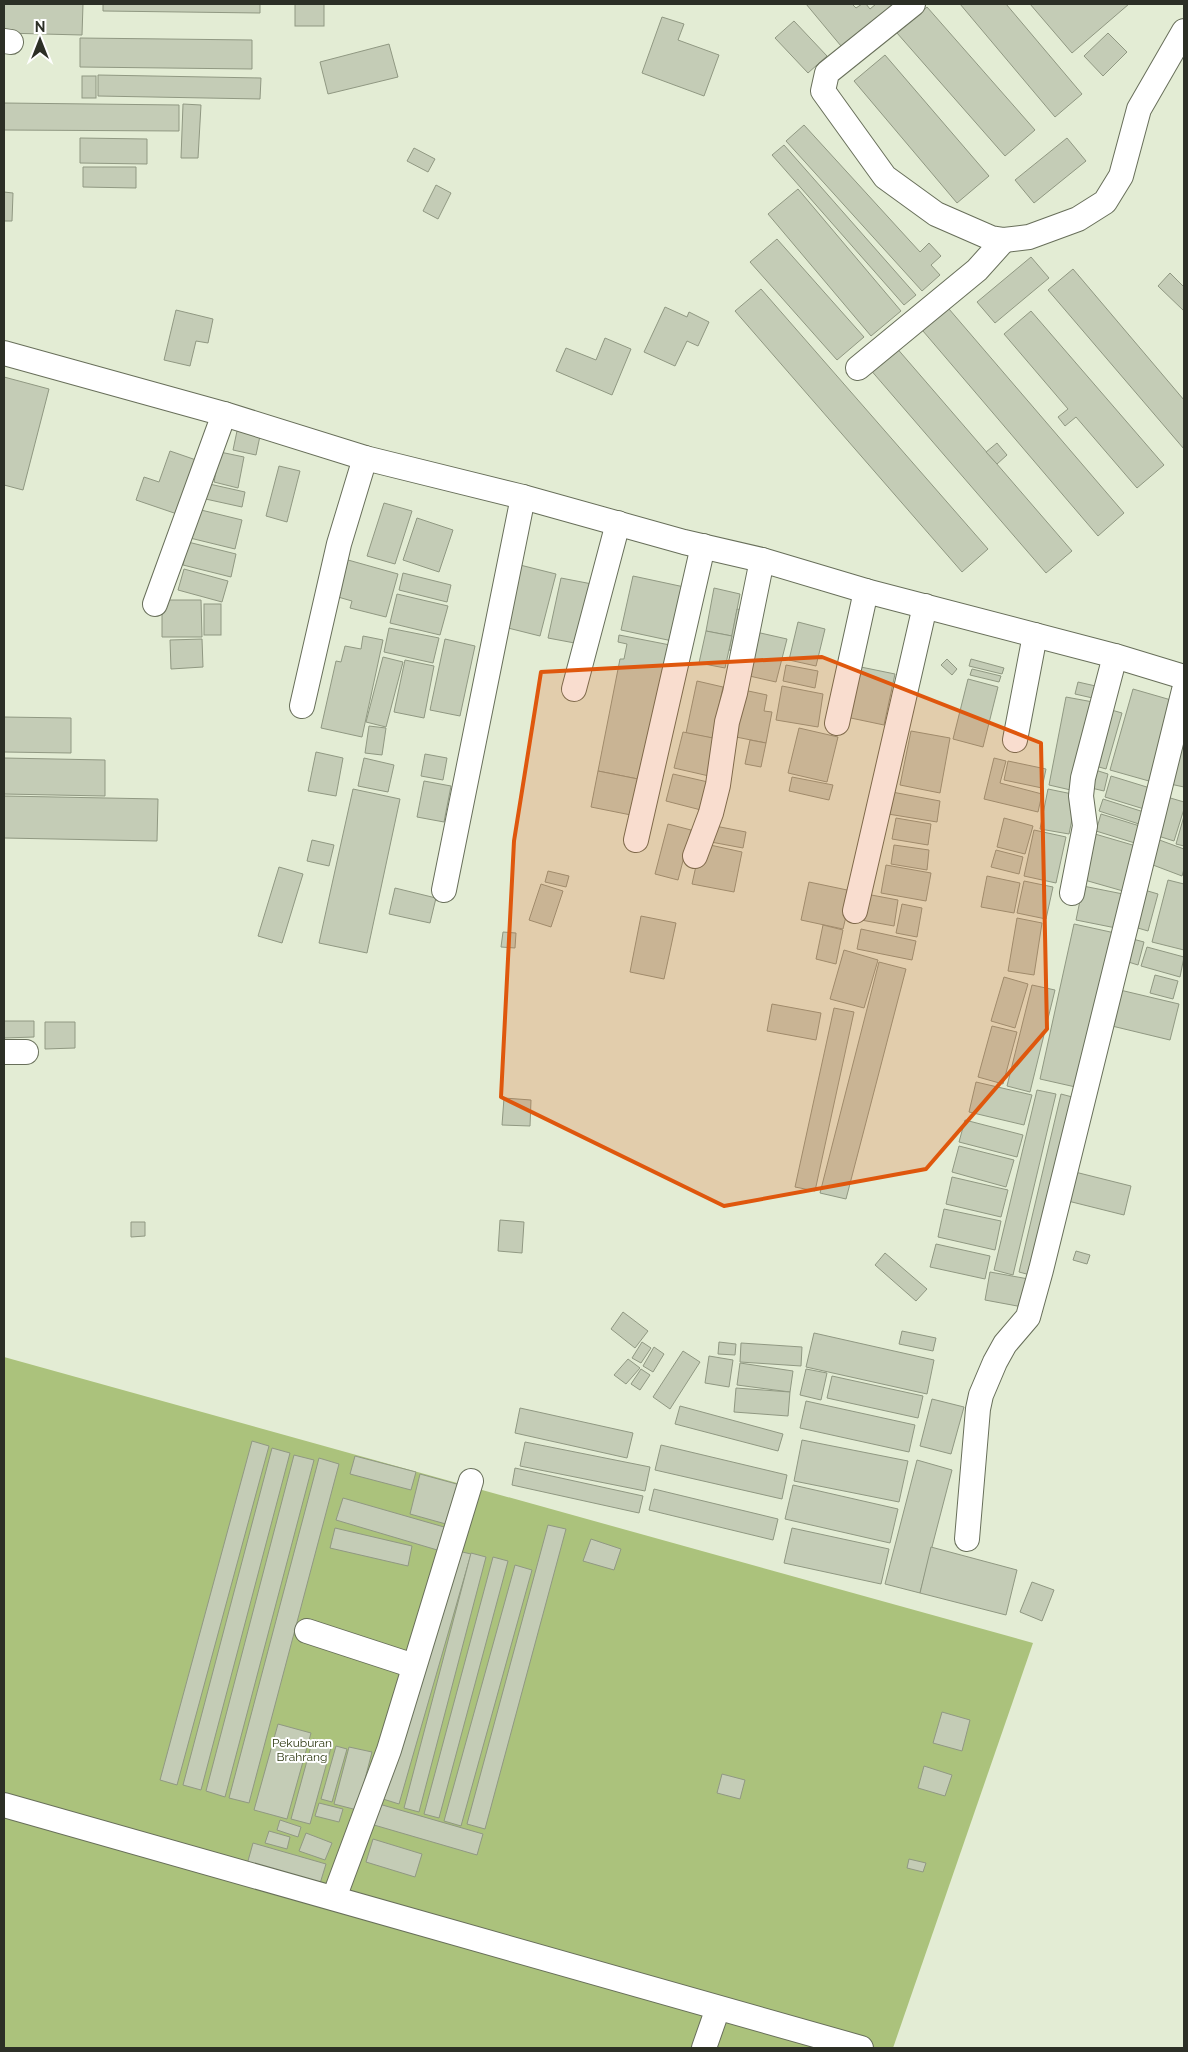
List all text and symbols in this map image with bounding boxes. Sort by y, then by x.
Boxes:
north arrow [15,15,65,65]
text: N [35,19,45,35]
park label: Pekuburan Brahrang [272,1736,332,1764]

